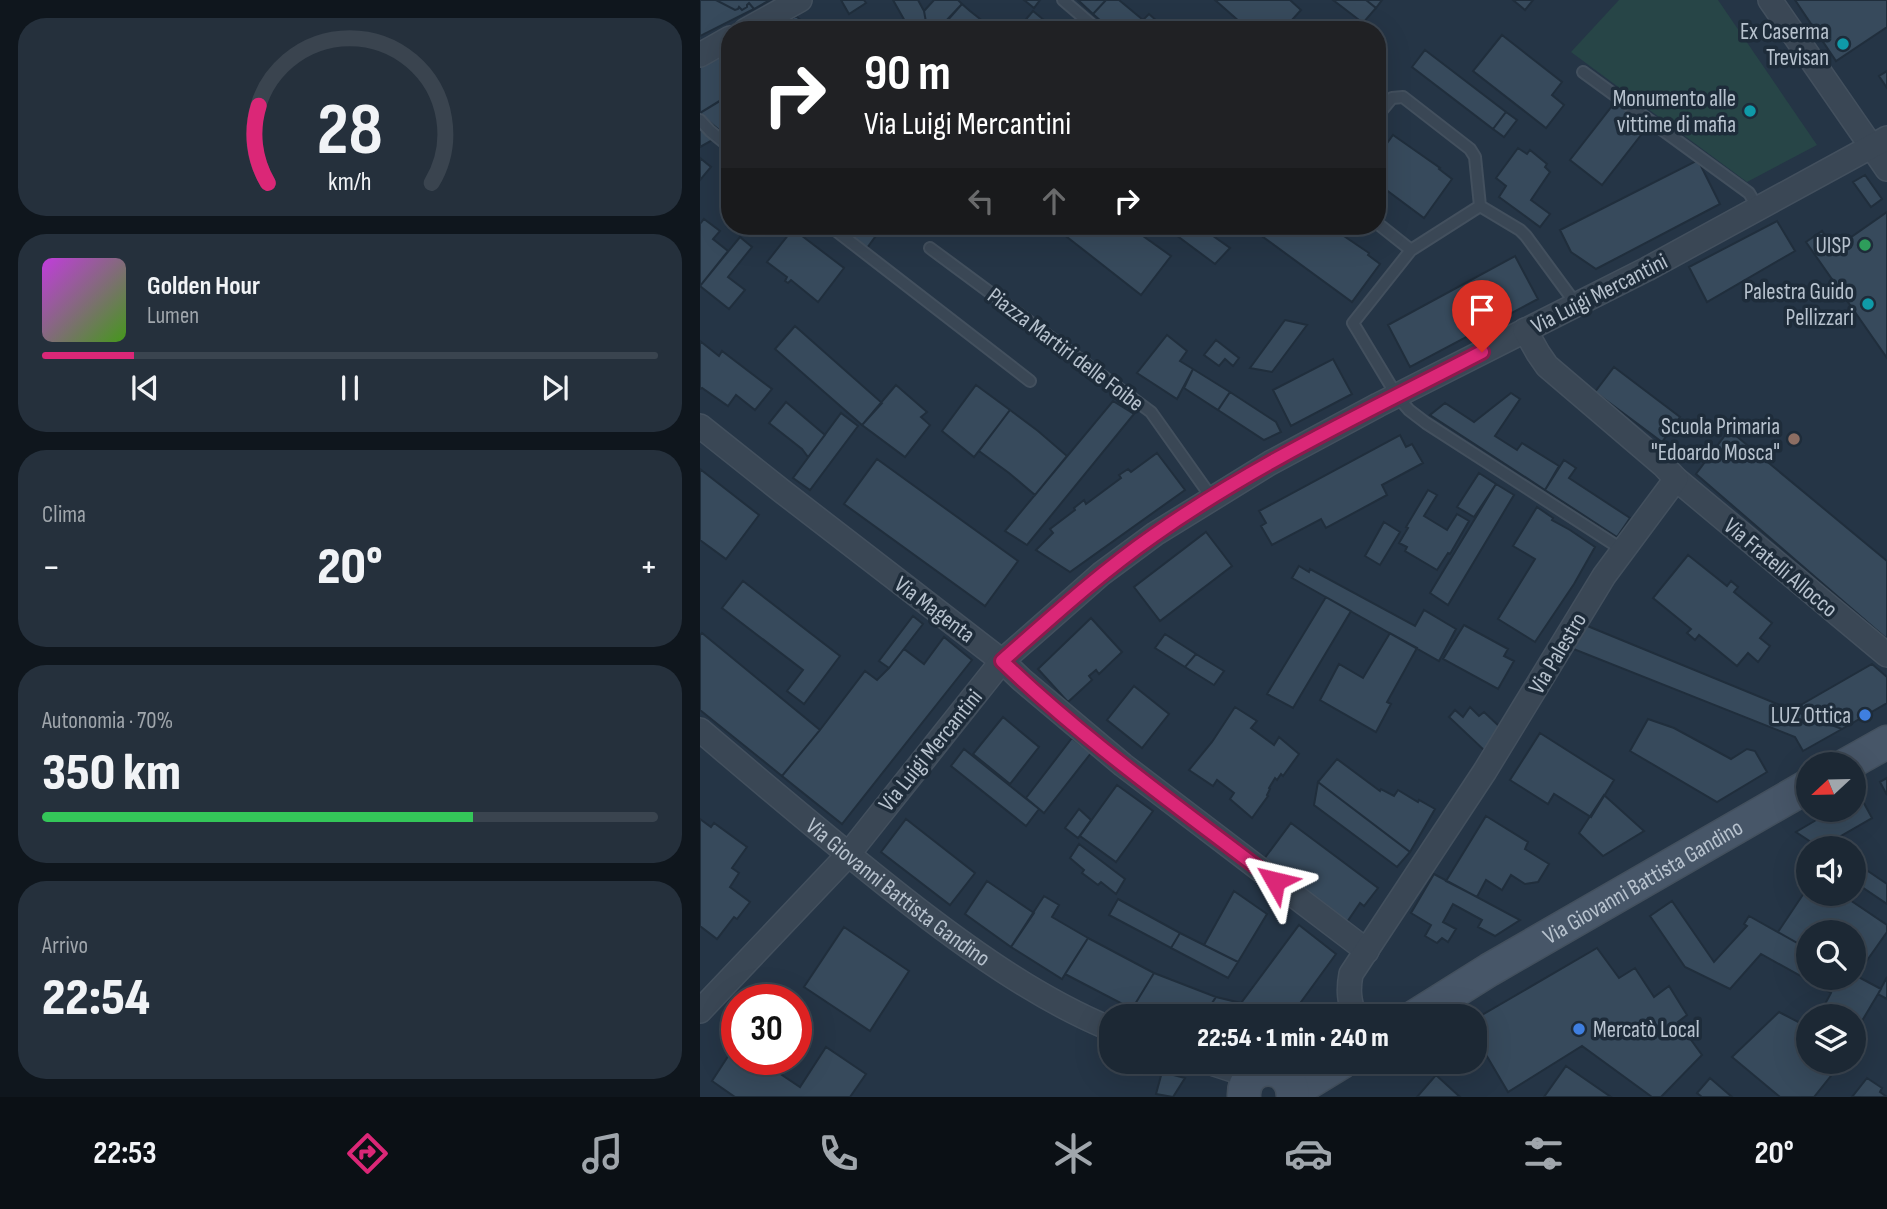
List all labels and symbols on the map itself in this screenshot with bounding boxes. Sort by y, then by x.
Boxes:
place label: Ex Caserma Trevisan [1740,18,1829,72]
marker: Ex Caserma Trevisan [1835,36,1851,52]
place label: Monumento alle vittime di mafia [1613,85,1736,139]
marker: Monumento alle vittime di mafia [1742,103,1758,119]
place label: UISP [1815,232,1851,260]
marker: UISP [1857,237,1873,253]
street label: Via Luigi Mercantini [1527,248,1672,340]
place label: Palestra Guido Pellizzari [1744,278,1854,332]
pin [1452,280,1512,352]
street label: Piazza Martiri delle Foibe [982,282,1149,418]
marker: Palestra Guido Pellizzari [1860,296,1876,312]
place label: Scuola Primaria "Edoardo Mosca" [1651,413,1780,467]
marker: Scuola Primaria "Edoardo Mosca" [1786,431,1802,447]
street label: Via Fratelli Allocco [1718,512,1843,623]
street label: Via Magenta [889,570,980,649]
street label: Via Palestro [1523,608,1593,699]
street label: Via Luigi Mercantini [873,684,989,817]
place label: LUZ Ottica [1771,702,1851,730]
marker: LUZ Ottica [1857,707,1873,723]
north arrow [1796,752,1866,822]
street label: Via Giovanni Battista Gandino [800,812,995,973]
street label: Via Giovanni Battista Gandino [1538,814,1748,951]
position arrow [1238,844,1312,918]
speed limit sign: 30 [721,984,812,1075]
place label: Mercatò Local [1593,1016,1700,1044]
marker: Mercatò Local [1571,1021,1587,1037]

